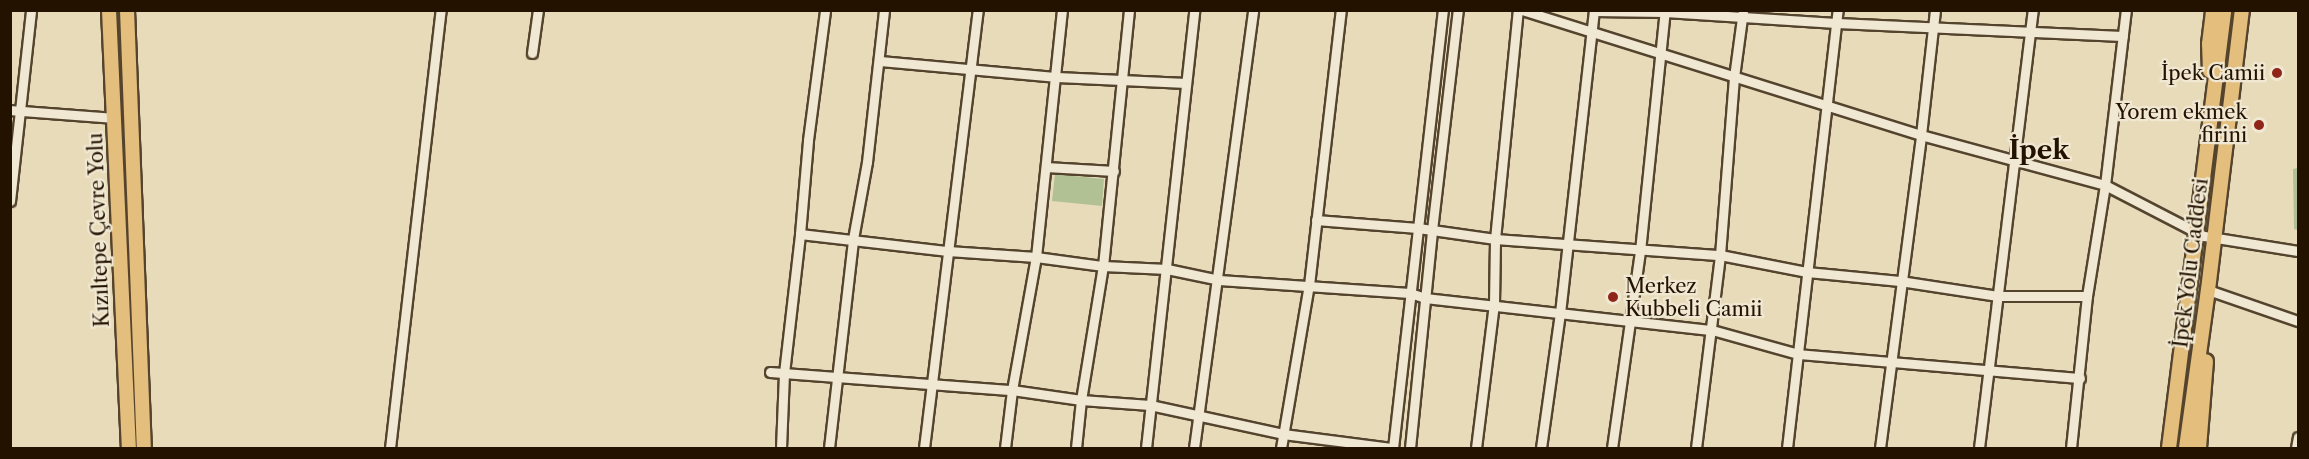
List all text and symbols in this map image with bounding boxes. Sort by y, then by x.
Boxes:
place label: İpek Camii [2161,61,2265,85]
marker: İpek Camii [2270,66,2284,80]
place label: Yorem ekmek firini [2115,101,2247,148]
marker: Yorem ekmek firini [2252,118,2266,132]
street label: Kızıltepe Çevre Yolu [84,132,114,328]
district label: İpek [2009,135,2069,167]
street label: İpek Yolu Caddesi [2169,176,2213,350]
place label: Merkez Kubbeli Camii [1625,274,1762,321]
marker: Merkez Kubbeli Camii [1606,290,1620,304]

